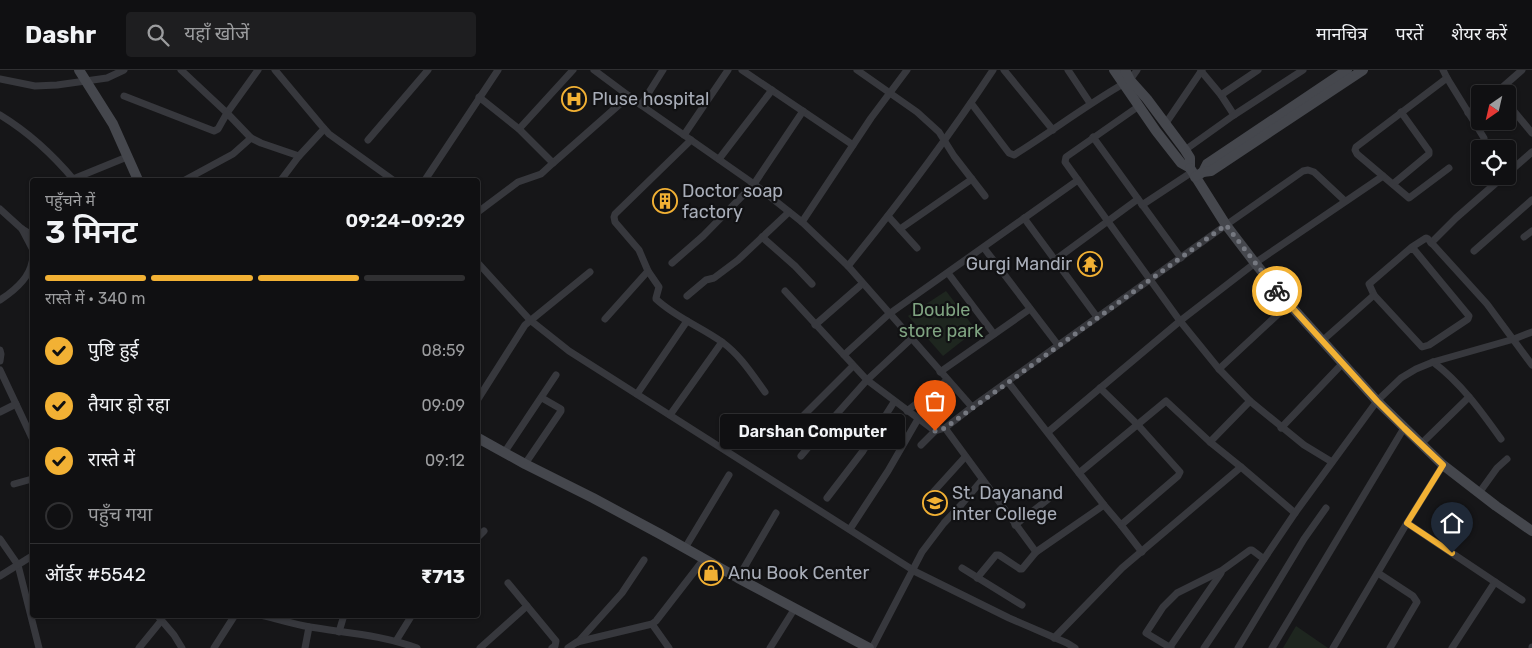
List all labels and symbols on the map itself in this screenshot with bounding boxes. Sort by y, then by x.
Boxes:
north arrow [1471,85,1516,130]
hospital icon: Pluse hospital [561,86,587,112]
place label: Pluse hospital [592,88,709,110]
place label: Doctor soap factory [682,180,783,223]
building icon: Doctor soap factory [652,188,678,214]
temple icon: Gurgi Mandir [1077,251,1103,277]
place label: Gurgi Mandir [966,253,1072,275]
courier [1252,266,1302,316]
park label: Double store park [899,299,984,342]
pin [914,380,956,431]
callout: Darshan Computer [720,414,905,448]
place label: St. Dayanand inter College [952,482,1063,525]
school or university icon: St. Dayanand inter College [922,490,948,516]
pin [1431,502,1473,553]
shop icon: Anu Book Center [698,560,724,586]
place label: Anu Book Center [728,562,869,584]

